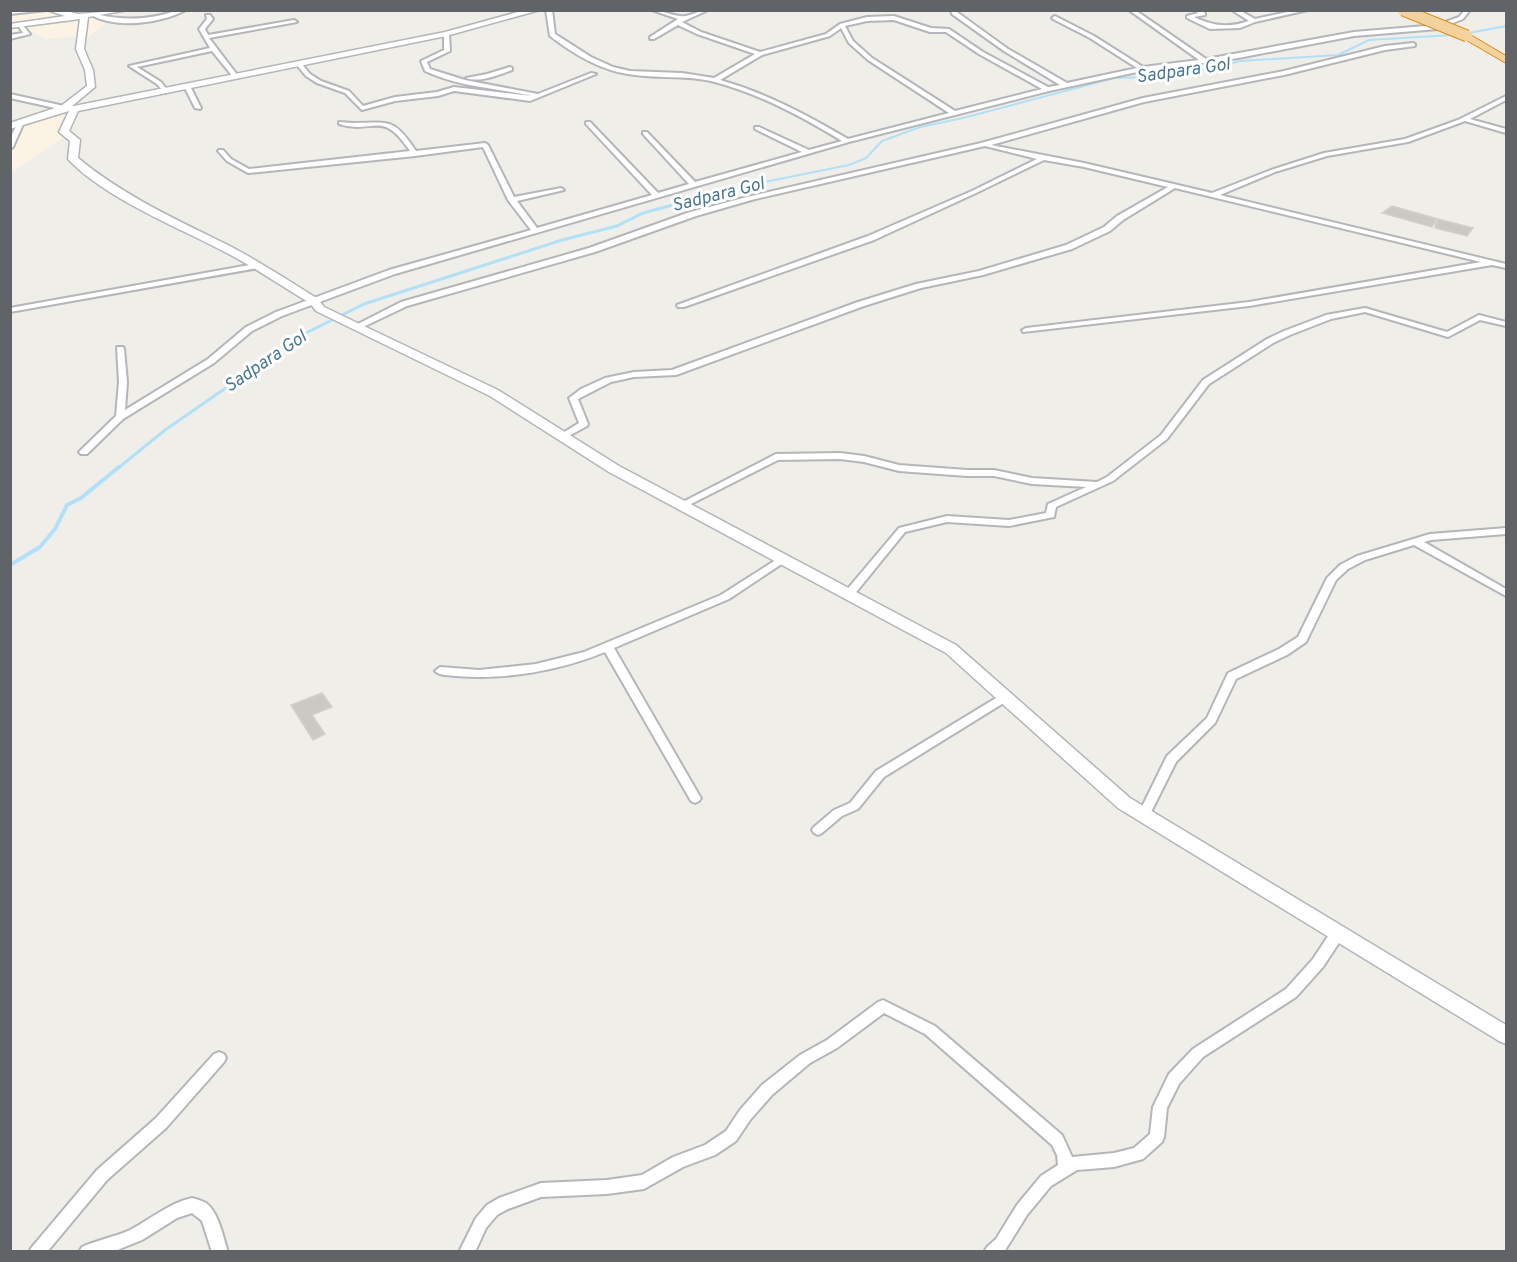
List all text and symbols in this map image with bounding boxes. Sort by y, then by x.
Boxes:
water label: Sadpara Gol [1135,53,1233,89]
water label: Sadpara Gol [670,173,768,218]
water label: Sadpara Gol [220,325,313,398]

